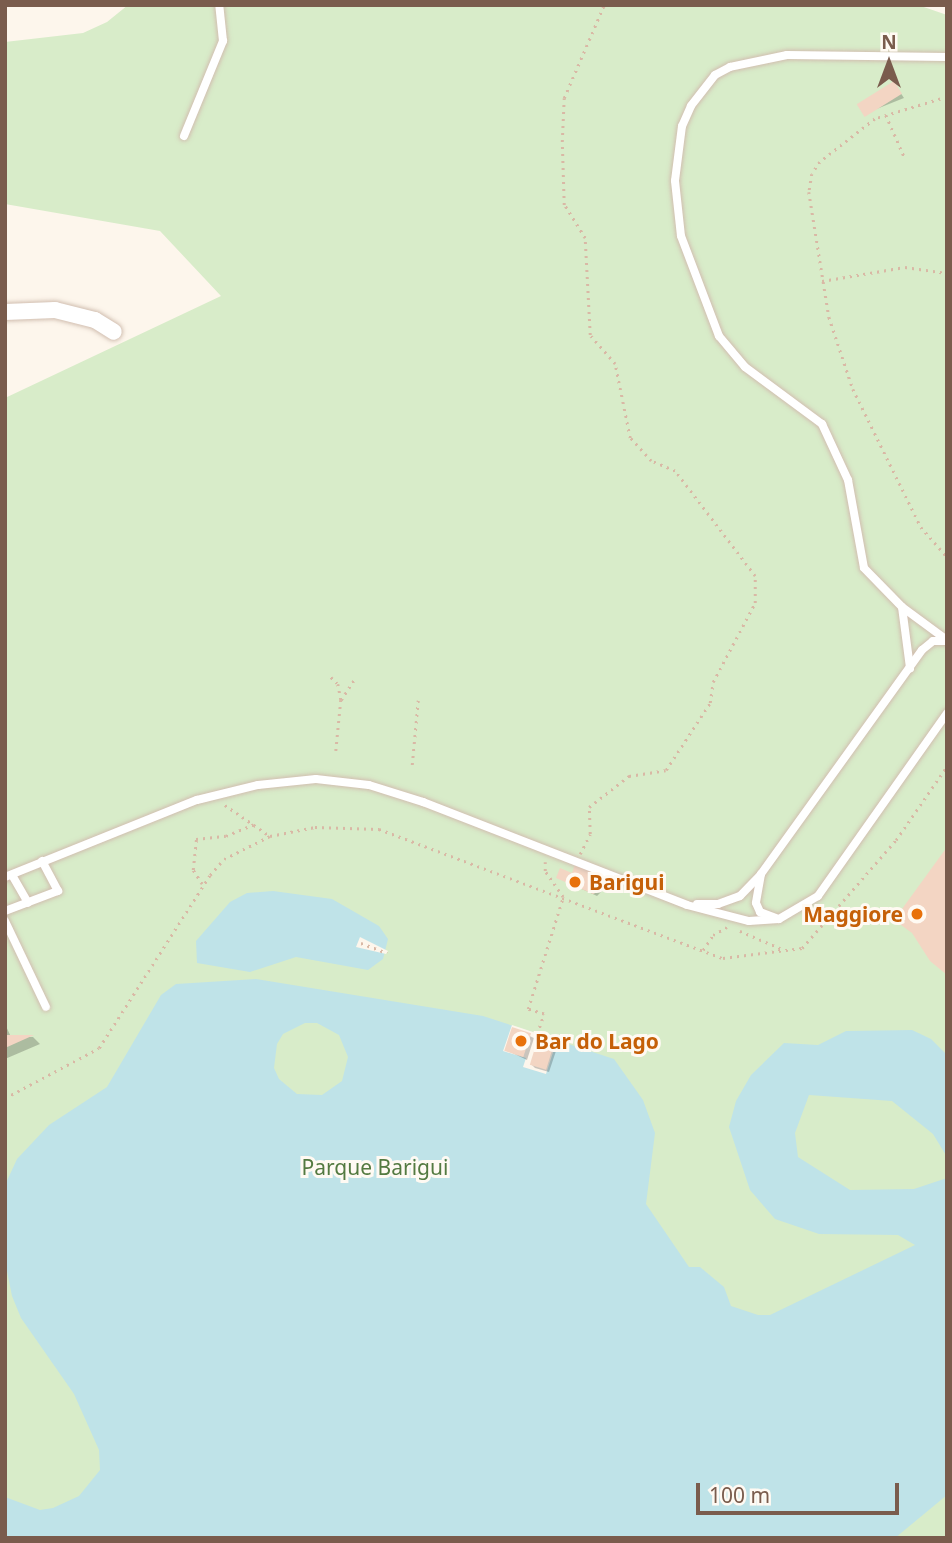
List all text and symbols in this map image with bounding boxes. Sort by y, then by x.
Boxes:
north arrow [854,28,924,98]
text: N [881,29,897,55]
place label: Barigui [589,869,664,895]
marker: Barigui [567,874,583,890]
place label: Maggiore [803,901,903,927]
marker: Maggiore [909,906,925,922]
place label: Bar do Lago [535,1028,659,1054]
marker: Bar do Lago [513,1033,529,1049]
park label: Parque Barigui [302,1154,448,1180]
scale bar [700,1470,903,1514]
text: 100 m [709,1481,770,1509]

